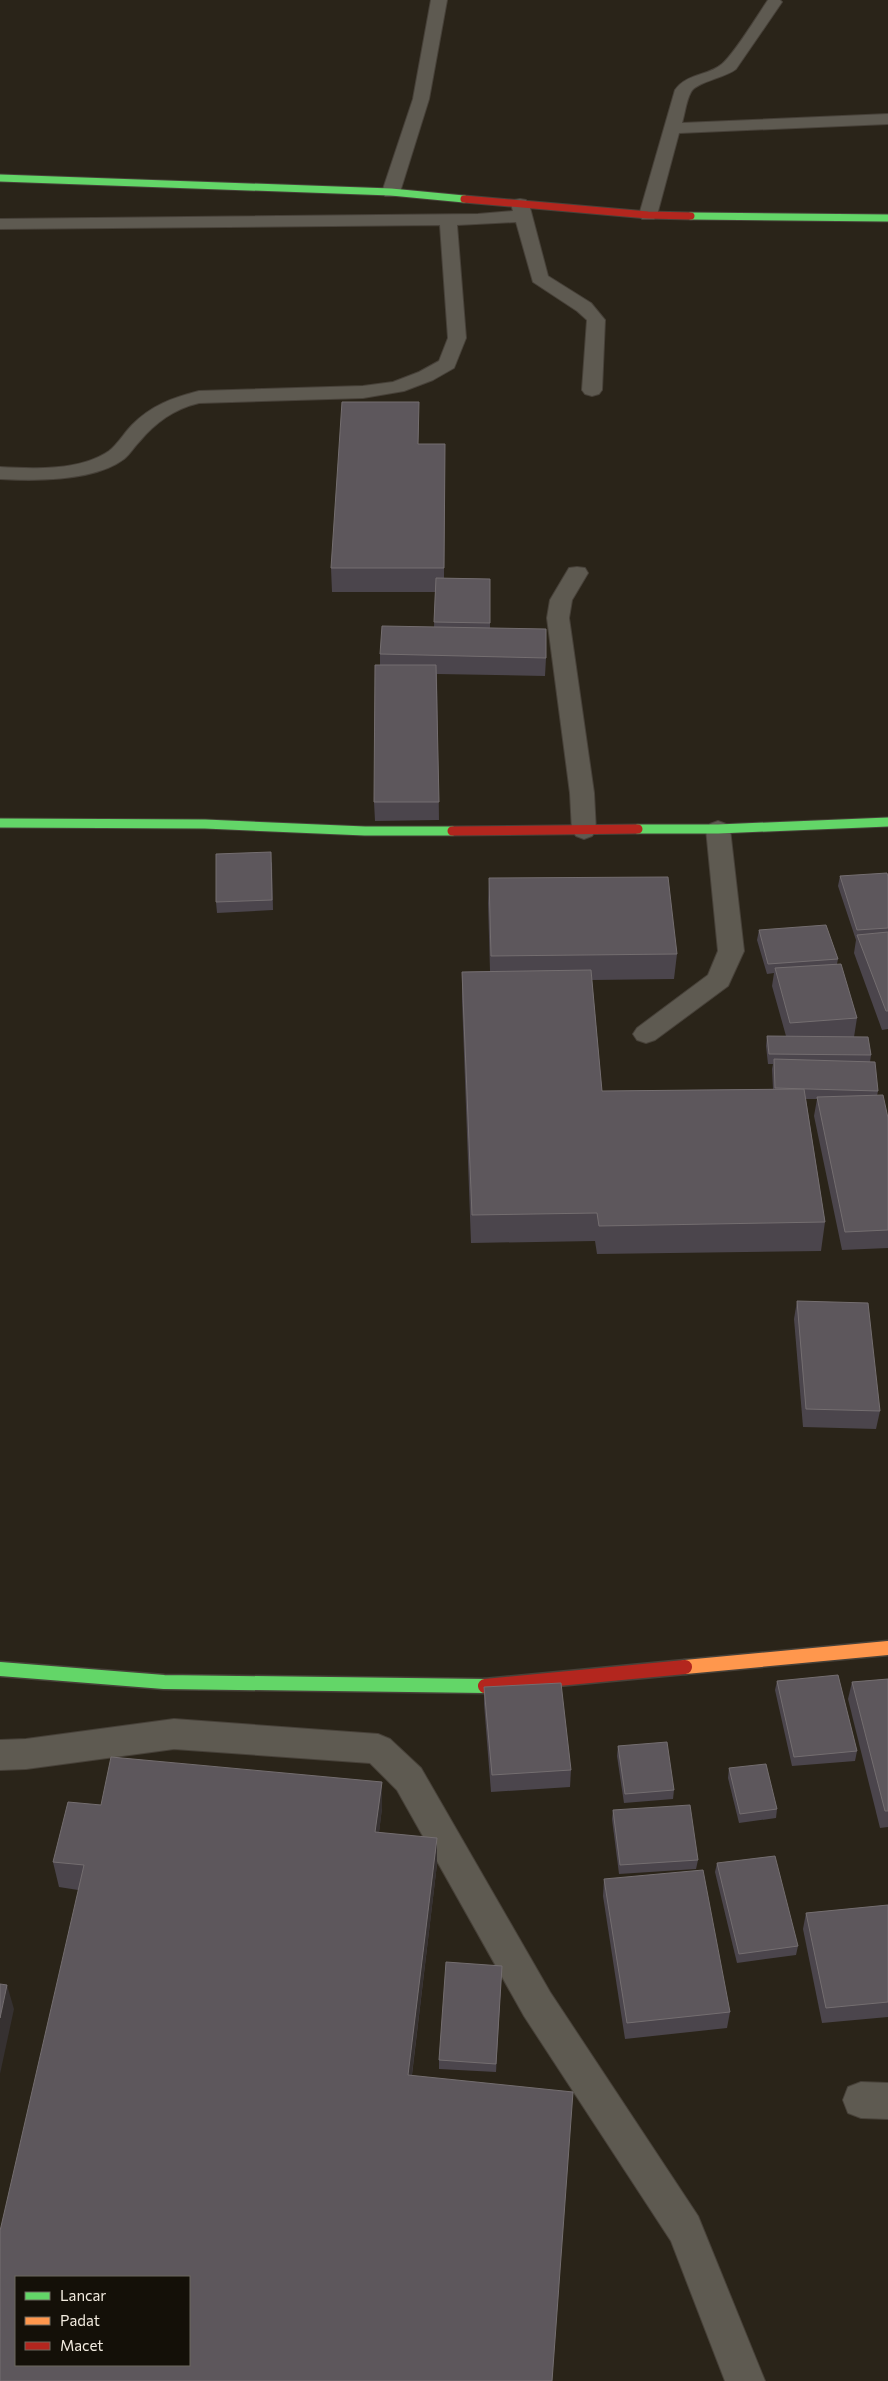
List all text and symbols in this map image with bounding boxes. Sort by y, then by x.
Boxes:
legend [15,2276,190,2366]
text: Lancar [60,2286,106,2304]
text: Padat [60,2311,100,2329]
text: Macet [60,2336,103,2354]

